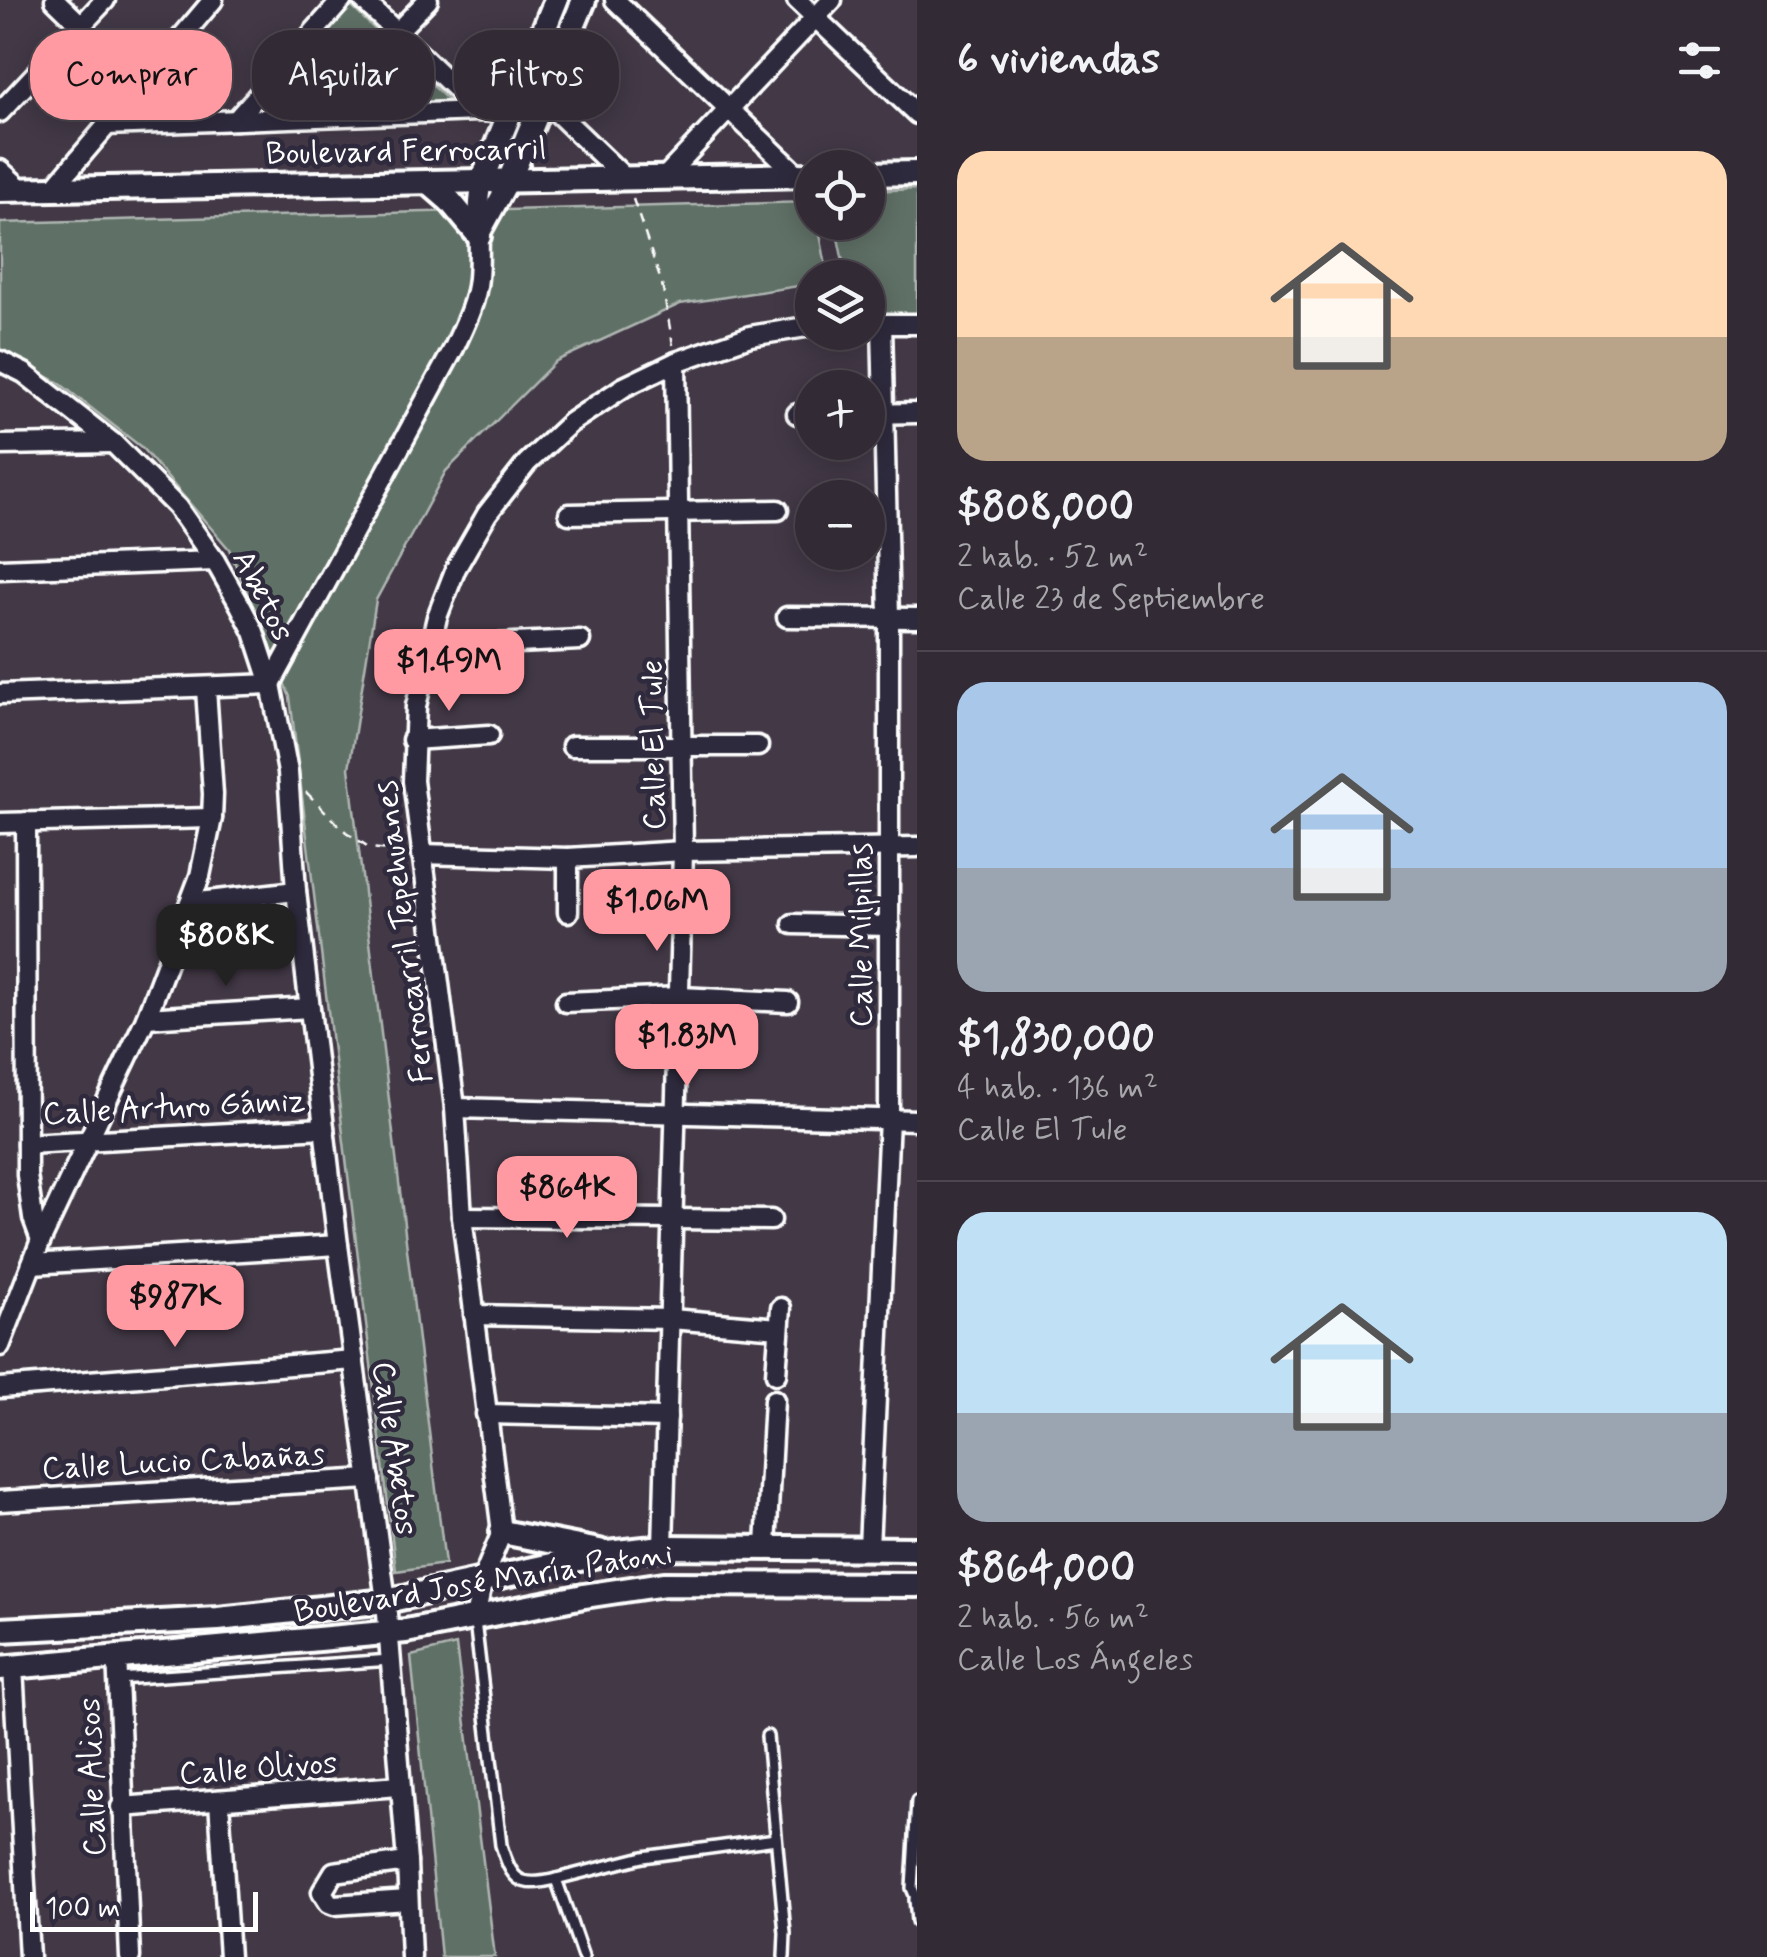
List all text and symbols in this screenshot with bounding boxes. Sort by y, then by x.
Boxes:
chip: Comprar [30,30,232,120]
chip: Alquilar [252,30,434,120]
chip: Filtros [454,30,619,120]
text: 6 viviendas [957,33,1160,88]
icon: filters [1672,33,1727,88]
street label: Boulevard Ferrocarril [265,129,547,175]
map controls [795,150,885,570]
button: locate [795,150,885,240]
icon: home [1252,216,1432,396]
button: layers [795,260,885,350]
button: + [795,370,885,460]
button: − [795,480,885,570]
text: $808,000 [957,481,1134,536]
text: 2 hab. · 52 m² [957,536,1148,578]
street label: Abetos [221,543,303,649]
text: Calle 23 de Septiembre [957,578,1265,620]
pin: $1.49M [368,629,530,714]
text: $1.49M [396,640,502,682]
street label: Calle El Tule [632,659,676,831]
icon: home [1252,747,1432,927]
street label: Ferrocarril Tepehuanes [366,778,444,1085]
street label: Calle Milpillas [841,843,883,1027]
pin: $1.06M [576,869,738,954]
text: $1.06M [605,880,709,922]
pin: $808K [156,904,296,989]
text: $808K [178,915,274,957]
pin: $1.83M [606,1004,768,1089]
text: $1,830,000 [957,1012,1155,1067]
text: $1.83M [637,1015,737,1057]
text: 4 hab. · 136 m² [957,1067,1158,1109]
street label: Calle Arturo Gámiz [42,1080,307,1136]
text: Calle El Tule [957,1109,1127,1151]
pin: $864K [497,1156,637,1241]
text: $864K [519,1167,615,1209]
pin: $987K [105,1265,245,1350]
text: $987K [129,1276,221,1318]
icon: home [1252,1277,1432,1457]
street label: Calle Abetos [361,1359,427,1538]
street label: Calle Lucio Cabañas [41,1434,326,1490]
street label: Boulevard José María Patoni [291,1532,676,1634]
text: $864,000 [957,1542,1135,1597]
text: 2 hab. · 56 m² [957,1597,1149,1639]
text: Calle Los Ángeles [957,1639,1193,1681]
street label: Calle Alisos [69,1697,117,1857]
street label: Calle Olivos [178,1743,339,1795]
scale bar [30,1887,258,1932]
text: 100 m [45,1891,120,1928]

